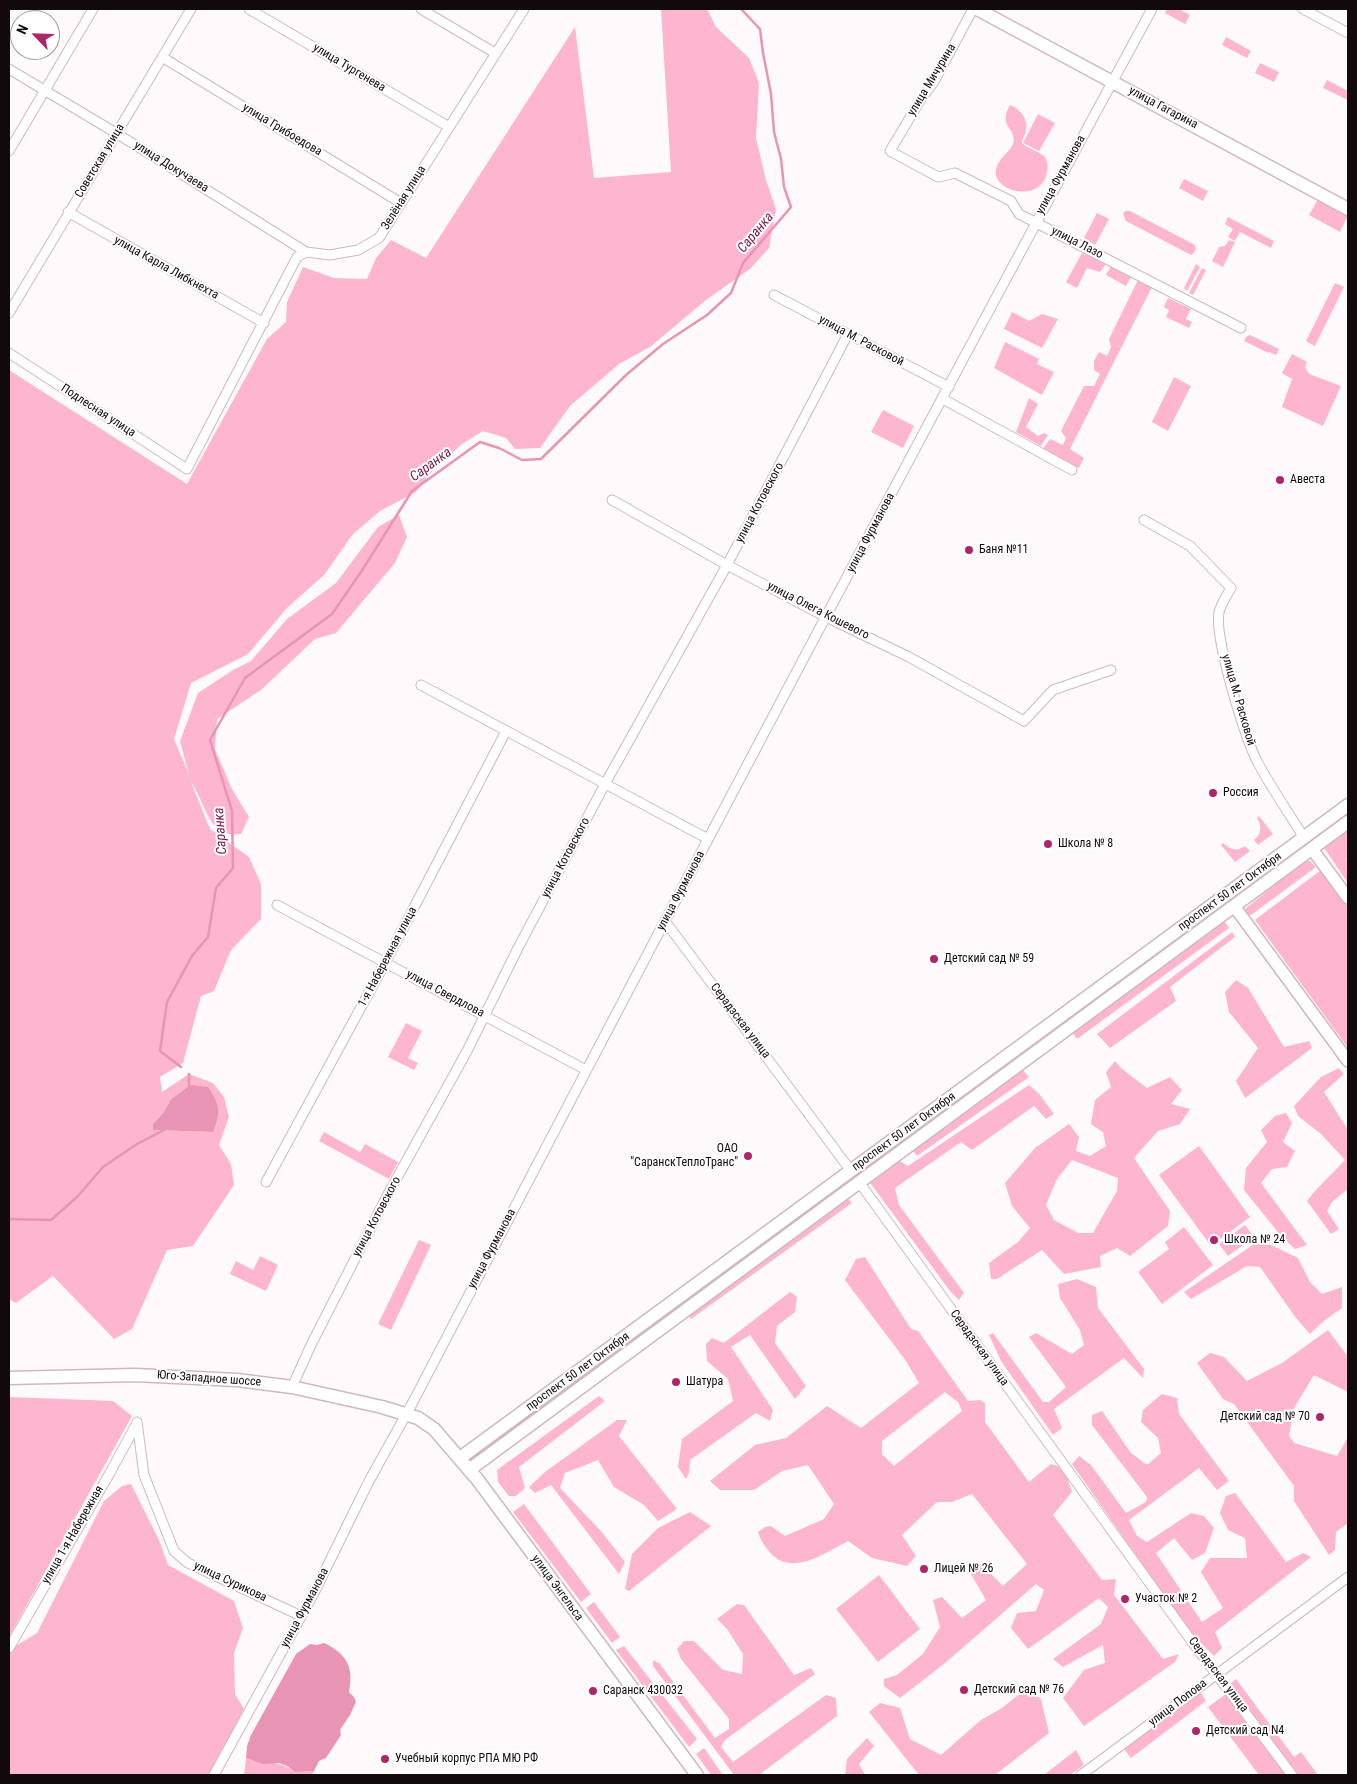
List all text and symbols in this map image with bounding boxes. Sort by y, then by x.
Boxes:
north arrow [10,10,60,60]
text: N [13,22,31,36]
street label: улица Тургенева [310,41,388,95]
street label: улица Мичурина [905,41,959,119]
street label: улица Гагарина [1126,84,1200,132]
street label: улица Грибоедова [240,101,324,159]
street label: Советская улица [72,121,128,201]
street label: улица Фурманова [1033,133,1089,217]
street label: улица Докучаева [131,138,211,196]
street label: Зелёная улица [379,163,429,233]
water label: Саранка [734,209,778,257]
street label: улица Лазо [1049,224,1105,262]
street label: улица Карла Либкнехта [111,233,221,303]
street label: улица М. Расковой [816,312,906,370]
street label: Подлесная улица [58,381,138,441]
water label: Саранка [407,444,455,486]
street label: улица Котовского [733,460,787,546]
place label: Авеста [1290,473,1325,487]
marker: Авеста [1274,474,1286,486]
street label: улица Фурманова [844,491,898,575]
place label: Баня №11 [979,543,1028,557]
marker: Баня №11 [963,544,975,556]
street label: улица Олега Кошевого [764,579,872,643]
street label: улица М. Расковой [1218,653,1258,747]
place label: Россия [1223,786,1259,800]
marker: Россия [1207,787,1219,799]
water label: Саранка [211,807,231,855]
street label: улица Котовского [539,815,593,901]
place label: Школа № 8 [1058,837,1113,851]
marker: Школа № 8 [1042,838,1054,850]
street label: улица Фурманова [654,849,708,933]
street label: проспект 50 лет Октября [1175,850,1285,934]
street label: 1-я Набережная улица [356,905,420,1009]
place label: Детский сад № 59 [944,952,1034,966]
marker: Детский сад № 59 [928,953,940,965]
street label: улица Свердлова [403,967,487,1021]
street label: Серадзская улица [707,981,773,1061]
street label: проспект 50 лет Октября [849,1090,959,1174]
place label: ОАО "СаранскТеплоТранс" [630,1142,738,1170]
marker: ОАО "СаранскТеплоТранс" [742,1150,754,1162]
street label: улица Котовского [350,1174,404,1260]
street label: улица Фурманова [465,1207,519,1291]
place label: Школа № 24 [1224,1233,1285,1247]
marker: Школа № 24 [1208,1234,1220,1246]
street label: Серадзская улица [947,1307,1011,1389]
street label: проспект 50 лет Октября [523,1330,633,1414]
street label: Юго-Западное шоссе [156,1368,262,1390]
place label: Шатура [686,1375,723,1389]
marker: Шатура [670,1376,682,1388]
place label: Детский сад № 70 [1220,1410,1310,1424]
marker: Детский сад № 70 [1314,1411,1326,1423]
street label: улица 1-я Набережная [39,1483,107,1587]
street label: улица Энгельса [528,1552,586,1624]
street label: улица Сурикова [191,1559,269,1605]
place label: Лицей № 26 [934,1562,994,1576]
marker: Лицей № 26 [918,1563,930,1575]
street label: улица Фурманова [278,1566,332,1650]
place label: Участок № 2 [1135,1592,1197,1606]
marker: Участок № 2 [1119,1593,1131,1605]
street label: Серадзская улица [1185,1635,1251,1715]
street label: улица Попова [1146,1676,1210,1730]
place label: Детский сад № 76 [974,1683,1064,1697]
place label: Саранск 430032 [603,1684,683,1698]
marker: Детский сад № 76 [958,1684,970,1696]
marker: Саранск 430032 [587,1685,599,1697]
place label: Детский сад N4 [1206,1724,1284,1738]
marker: Детский сад N4 [1190,1725,1202,1737]
place label: Учебный корпус РПА МЮ РФ [395,1752,538,1766]
marker: Учебный корпус РПА МЮ РФ [379,1753,391,1765]

